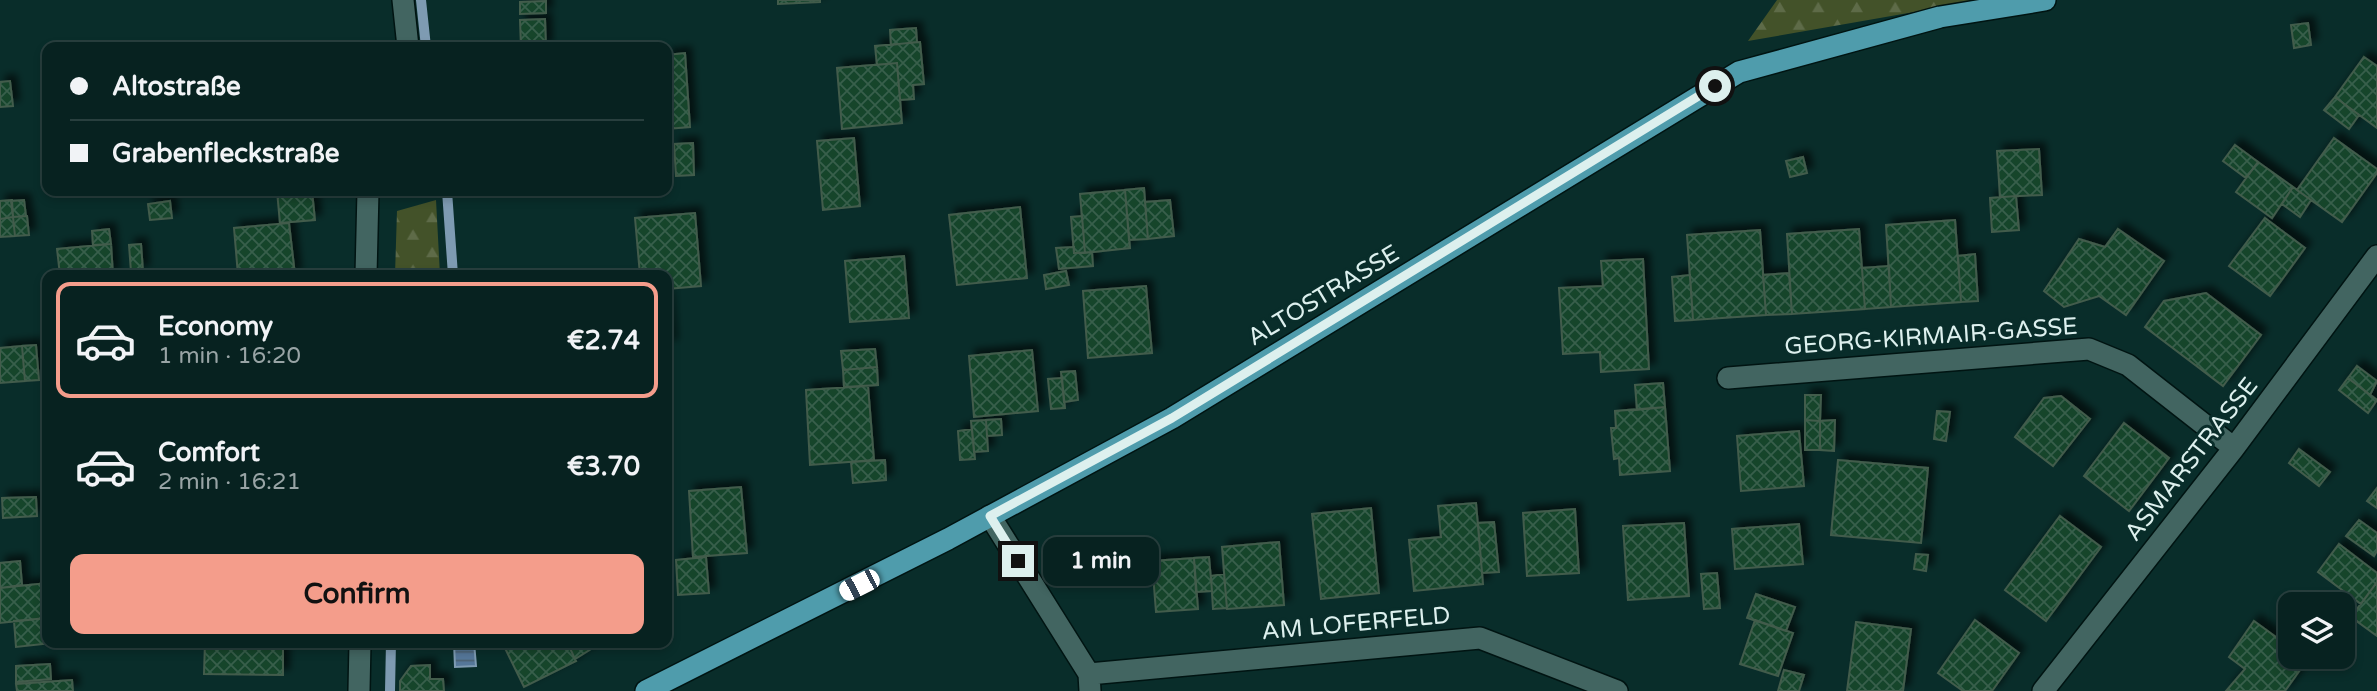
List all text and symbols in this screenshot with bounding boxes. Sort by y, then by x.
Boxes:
route start [1699,70,1731,102]
text: Altostraße [112,71,241,102]
text: Grabenfleckstraße [112,138,339,169]
street label: ALTOSTRASSE [1242,239,1404,352]
icon: car [74,309,137,372]
text: Economy [158,311,273,342]
street label: GEORG-KIRMAIR-GASSE [1784,312,2079,361]
text: €2.74 [567,325,640,356]
text: 1 min · 16:20 [158,342,301,370]
street label: ASMARSTRASSE [2119,372,2264,547]
icon: car [74,435,137,498]
text: Comfort [158,437,260,468]
text: €3.70 [567,451,640,482]
text: 2 min · 16:21 [158,468,301,496]
callout: 1 min [1042,536,1158,586]
route end [1002,545,1034,577]
text: 1 min [1070,547,1132,575]
button: Confirm [70,554,644,634]
car [836,566,883,604]
map controls [2278,592,2355,669]
button: layers [2278,592,2355,669]
street label: AM LOFERFELD [1260,601,1452,646]

